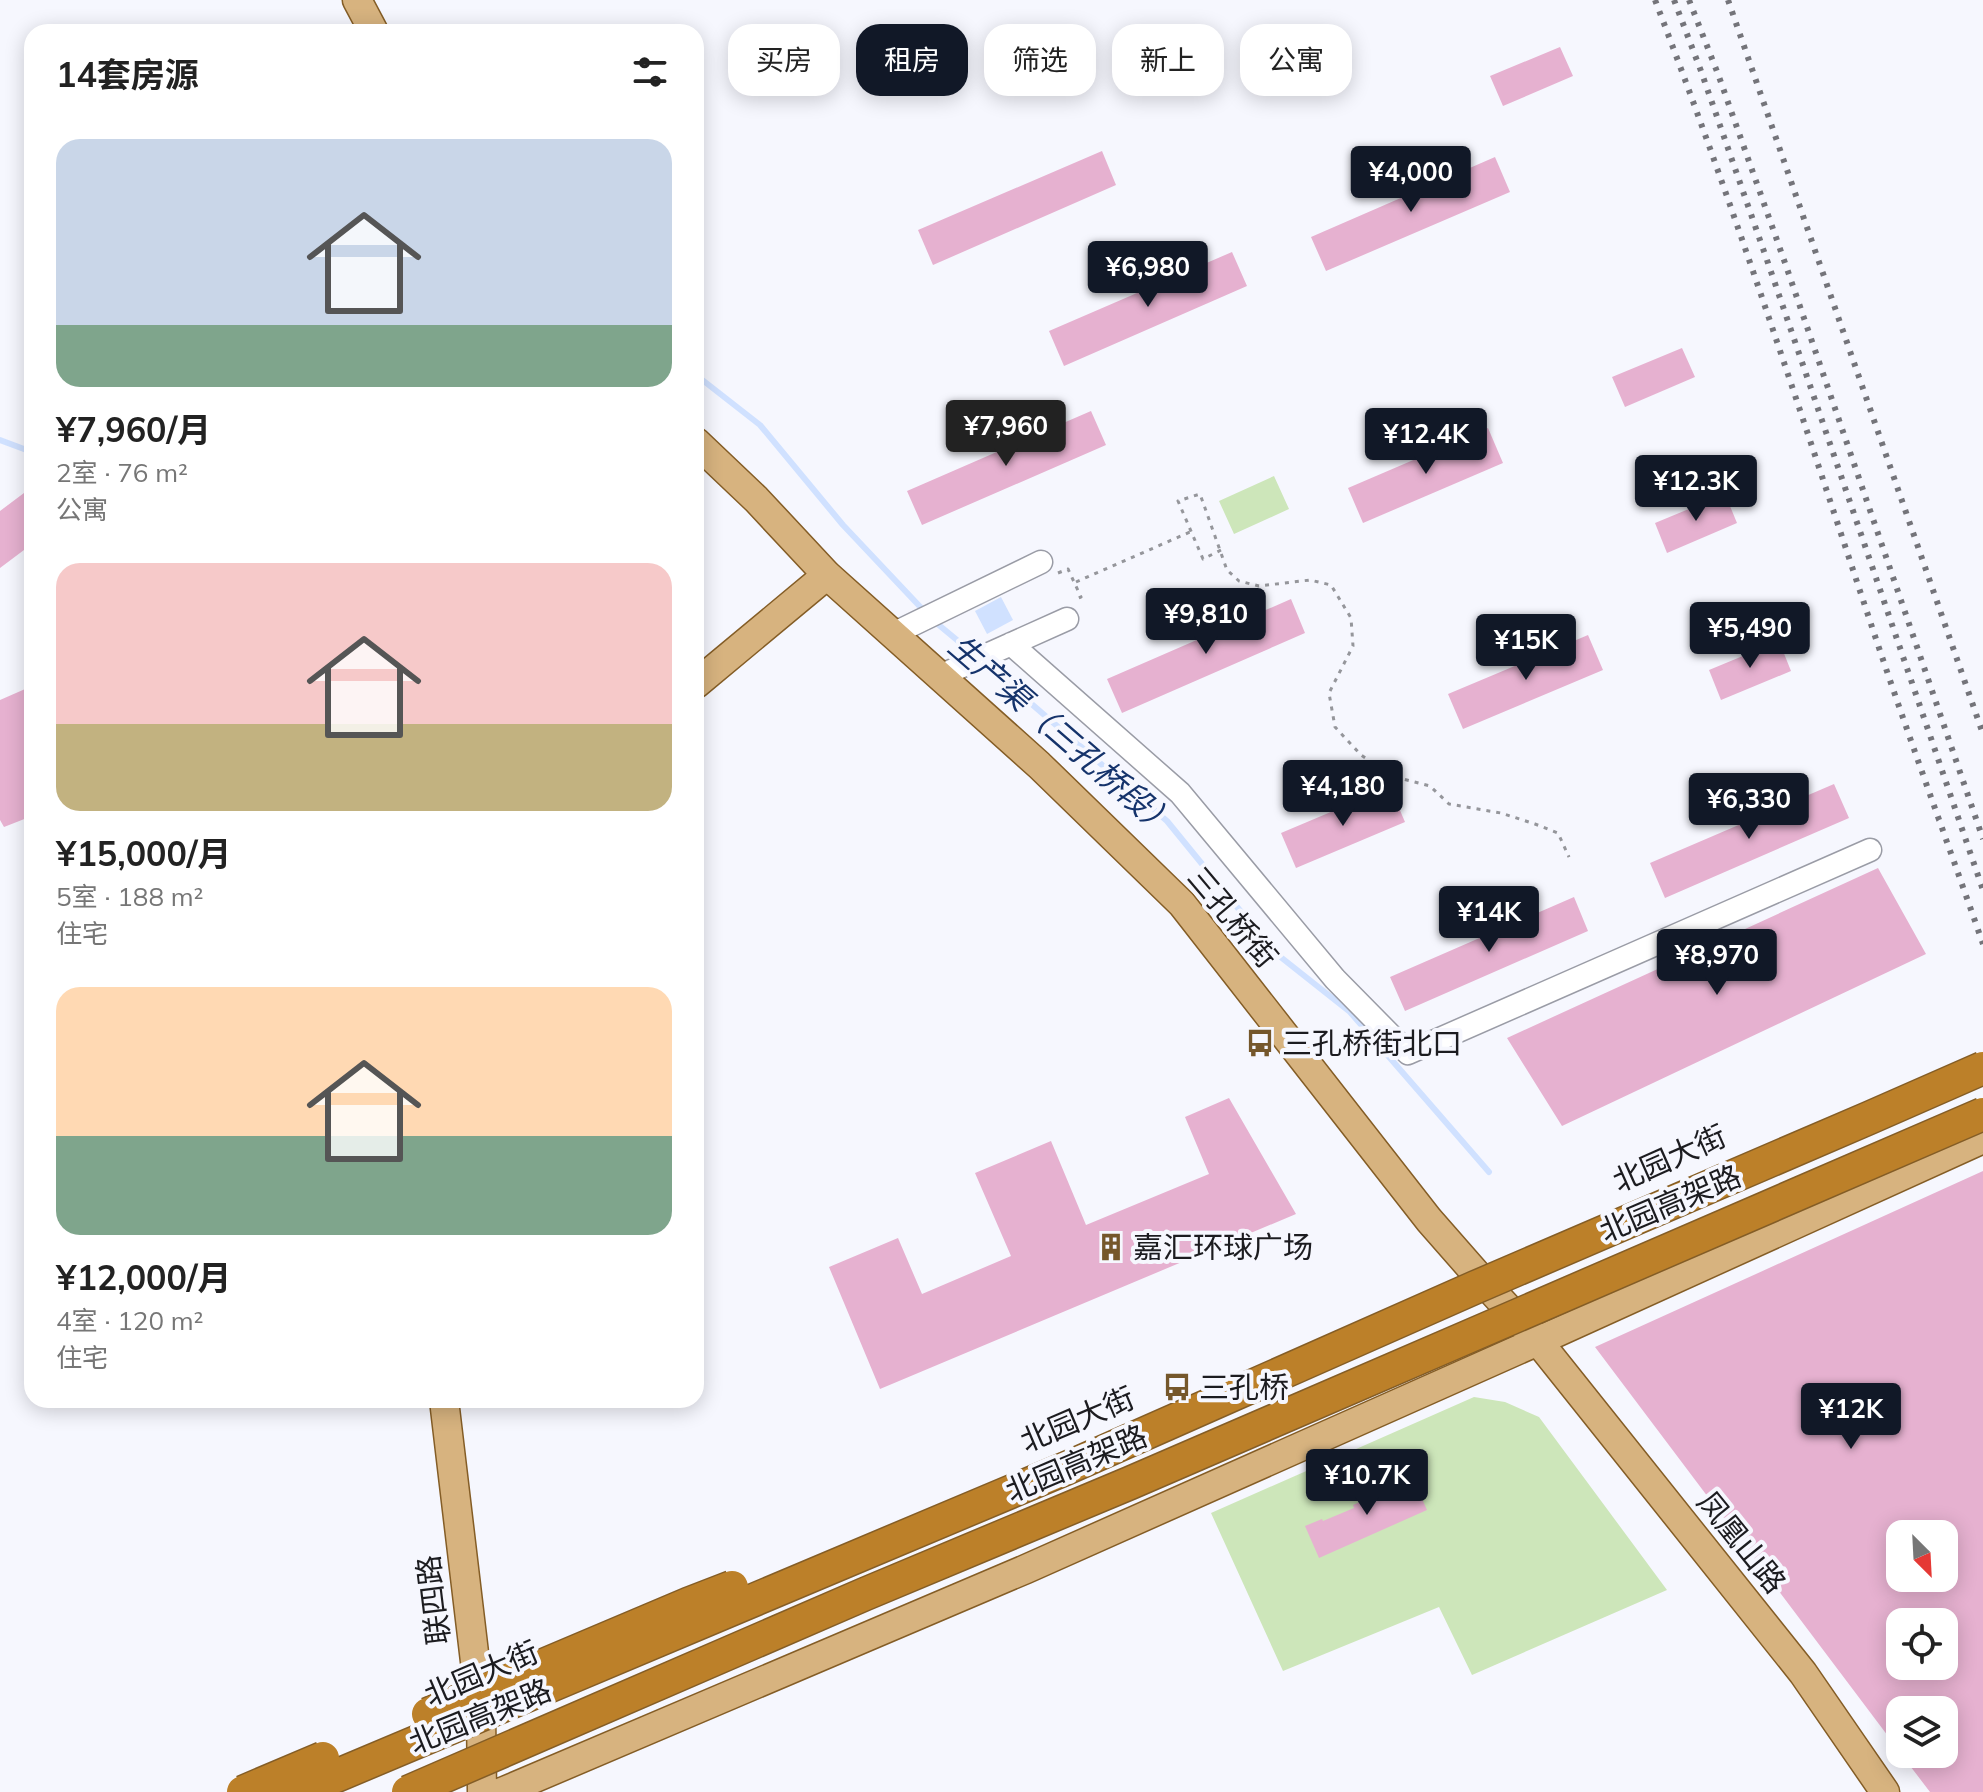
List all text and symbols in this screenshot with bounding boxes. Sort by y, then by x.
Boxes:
chip: 买房 [728,24,840,96]
chip: 租房 [856,24,968,96]
chip: 筛选 [984,24,1096,96]
chip: 新上 [1112,24,1224,96]
chip: 公寓 [1240,24,1352,96]
icon: filters [628,50,672,94]
text: 14套房源 [56,53,199,96]
pin: ¥4,000 [1346,146,1476,214]
text: ¥4,000 [1369,155,1453,188]
icon: home [292,191,436,335]
pin: ¥6,980 [1083,241,1213,309]
text: ¥6,980 [1106,250,1190,283]
pin: ¥7,960 [941,400,1071,468]
text: ¥7,960/月 [56,408,211,451]
pin: ¥12.4K [1361,408,1491,476]
text: ¥7,960 [964,409,1048,442]
text: ¥12.4K [1383,417,1469,450]
pin: ¥12.3K [1631,455,1761,523]
text: 2室 · 76 m² [56,456,188,489]
text: ¥12.3K [1653,464,1739,497]
text: 公寓 [56,493,108,526]
pin: ¥9,810 [1141,588,1271,656]
text: ¥9,810 [1164,597,1248,630]
pin: ¥5,490 [1685,602,1815,670]
text: ¥5,490 [1708,611,1792,644]
pin: ¥15K [1479,614,1573,682]
icon: home [292,615,436,759]
text: ¥15K [1494,623,1558,656]
water label: 生产渠（三孔桥段） [941,625,1185,845]
pin: ¥4,180 [1278,760,1408,828]
text: ¥4,180 [1301,769,1385,802]
pin: ¥6,330 [1684,773,1814,841]
text: ¥6,330 [1707,782,1791,815]
text: ¥15,000/月 [56,832,232,875]
street label: 三孔桥街 [1180,859,1286,975]
text: 5室 · 188 m² [56,880,203,913]
pin: ¥14K [1442,886,1536,954]
text: ¥14K [1457,895,1521,928]
text: 住宅 [56,917,108,950]
pin: ¥8,970 [1652,929,1782,997]
text: ¥8,970 [1675,938,1759,971]
place label: 三孔桥街北口 [1282,1024,1462,1062]
bus stop icon: 三孔桥街北口 [1245,1028,1275,1058]
icon: home [292,1039,436,1183]
street label: 北园大街 [1606,1116,1732,1200]
street label: 北园高架路 [1594,1156,1746,1250]
place label: 嘉汇环球广场 [1133,1228,1313,1266]
building icon: 嘉汇环球广场 [1096,1232,1126,1262]
text: ¥12,000/月 [56,1256,232,1299]
text: 4室 · 120 m² [56,1304,203,1337]
text: 住宅 [56,1341,108,1374]
place label: 三孔桥 [1199,1368,1289,1406]
bus stop icon: 三孔桥 [1162,1372,1192,1402]
street label: 北园大街 [1014,1378,1140,1460]
pin: ¥12K [1804,1383,1898,1451]
text: ¥12K [1819,1392,1883,1425]
street label: 北园高架路 [1000,1416,1152,1510]
pin: ¥10.7K [1302,1449,1432,1517]
text: ¥10.7K [1324,1458,1410,1491]
street label: 凤凰山路 [1689,1483,1795,1601]
north arrow [1886,1520,1958,1592]
map controls [1886,1520,1958,1768]
street label: 联四路 [409,1553,457,1647]
button: locate [1886,1608,1958,1680]
street label: 北园大街 [418,1632,544,1714]
street label: 北园高架路 [403,1670,557,1762]
button: layers [1886,1696,1958,1768]

